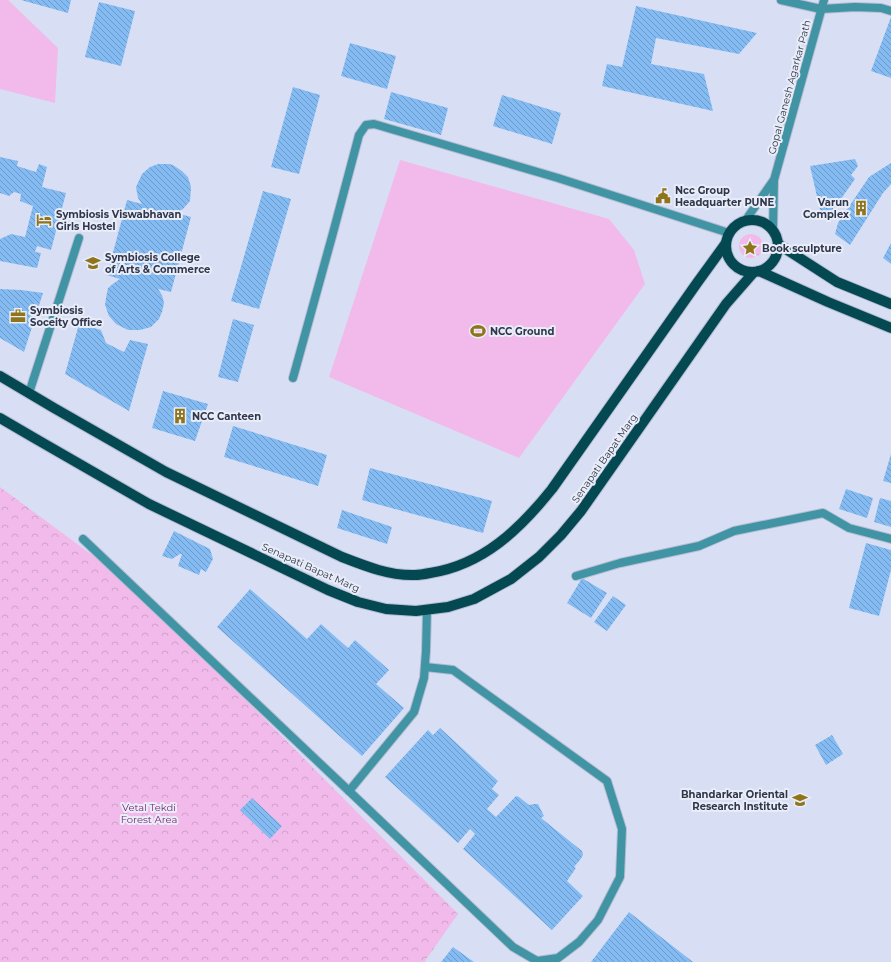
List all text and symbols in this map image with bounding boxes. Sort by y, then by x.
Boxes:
street label: Gopal Ganesh Agarkar Path [765,19,814,156]
place label: Ncc Group Headquarter PUNE [675,184,775,209]
public building icon: Ncc Group Headquarter PUNE [654,187,672,205]
place label: Varun Complex [803,196,849,221]
building icon: Varun Complex [852,199,870,217]
place label: Symbiosis Viswabhavan Girls Hostel [56,208,182,233]
hotel icon: Symbiosis Viswabhavan Girls Hostel [35,211,53,229]
place icon: Book sculpture [741,239,759,257]
place label: Book sculpture [762,242,842,255]
place label: Symbiosis College of Arts & Commerce [105,251,210,276]
school or university icon: Symbiosis College of Arts & Commerce [84,254,102,272]
place label: Symbiosis Soceity Office [30,304,102,329]
office icon: Symbiosis Soceity Office [9,307,27,325]
sports icon: NCC Ground [469,322,487,340]
place label: NCC Ground [490,325,554,338]
building icon: NCC Canteen [171,407,189,425]
place label: NCC Canteen [192,410,261,423]
street label: Senapati Bapat Marg [569,411,640,505]
street label: Senapati Bapat Marg [260,540,362,595]
place label: Bhandarkar Oriental Research Institute [681,788,788,813]
school or university icon: Bhandarkar Oriental Research Institute [791,791,809,809]
park label: Vetal Tekdi Forest Area [121,801,177,826]

